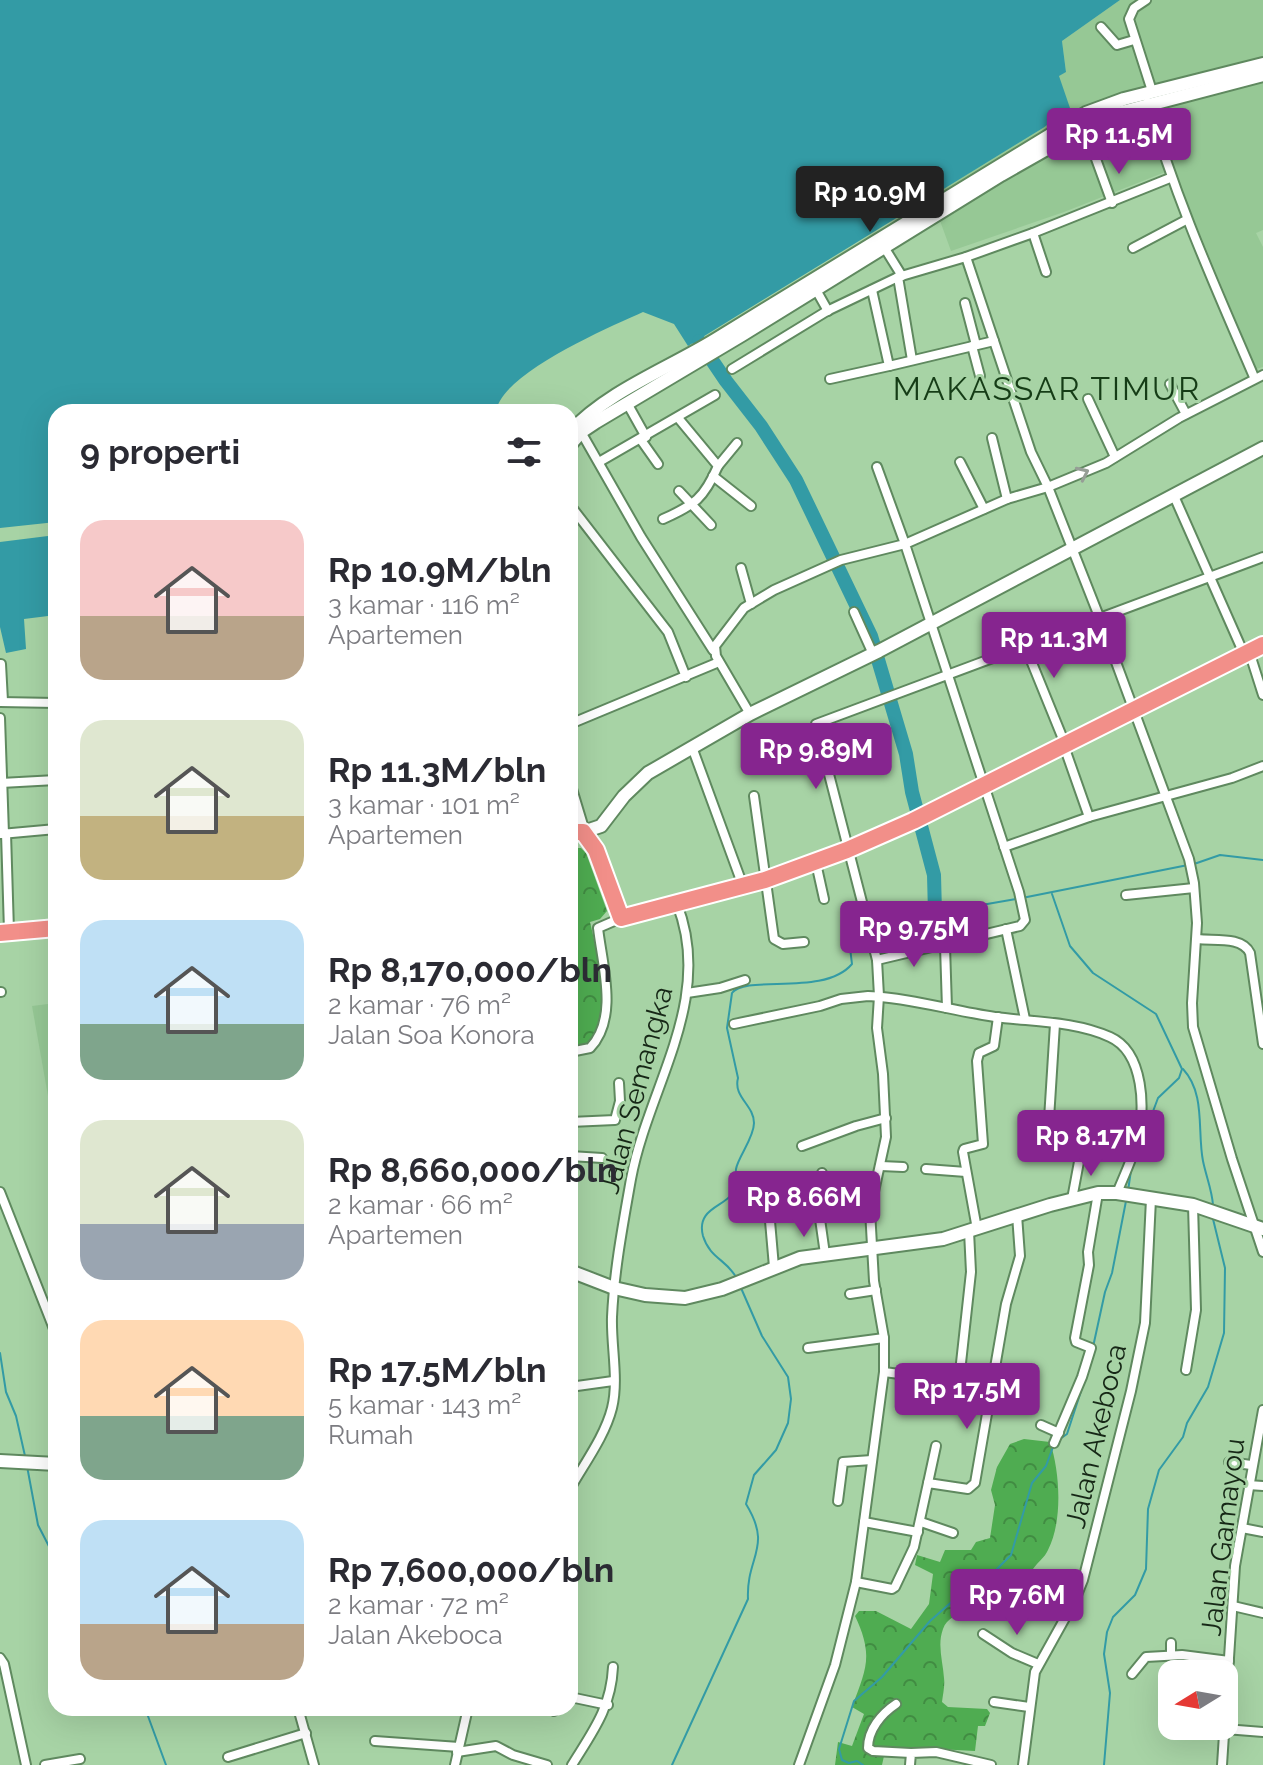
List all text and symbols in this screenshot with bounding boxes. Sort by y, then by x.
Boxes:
pin: Rp 11.5M [1036,108,1202,176]
text: Rp 11.5M [1065,119,1173,149]
pin: Rp 10.9M [787,166,953,234]
text: Rp 10.9M [814,177,926,207]
district label: MAKASSAR TIMUR [893,370,1201,407]
icon: filters [502,430,546,474]
text: 9 properti [80,432,240,472]
one-way arrow [1075,467,1089,483]
text: Rp 10.9M/bln [328,550,552,590]
icon: home [144,552,240,648]
text: 3 kamar · 116 m² [328,590,520,620]
pin: Rp 11.3M [971,612,1137,680]
text: Apartemen [328,620,463,650]
text: Rp 11.3M [1000,623,1108,653]
pin: Rp 9.89M [733,723,899,791]
text: Rp 9.89M [759,734,873,764]
text: Rp 11.3M/bln [328,750,546,790]
icon: home [144,752,240,848]
text: 3 kamar · 101 m² [328,790,520,820]
text: Apartemen [328,820,463,850]
pin: Rp 9.75M [831,901,997,969]
text: Rp 9.75M [858,912,970,942]
text: Rp 8,170,000/bln [328,950,612,990]
icon: home [144,952,240,1048]
street label: Jalan Semangka [593,983,679,1197]
text: 2 kamar · 76 m² [328,990,511,1020]
text: Jalan Soa Konora [328,1020,535,1050]
pin: Rp 8.17M [1008,1110,1174,1178]
text: Rp 8.17M [1035,1121,1147,1151]
text: Rp 8,660,000/bln [328,1150,617,1190]
icon: home [144,1152,240,1248]
pin: Rp 8.66M [721,1171,887,1239]
text: Rp 8.66M [746,1182,862,1212]
text: 2 kamar · 66 m² [328,1190,513,1220]
text: Apartemen [328,1220,463,1250]
street label: Jalan Akeboca [1059,1341,1133,1531]
text: Rp 17.5M/bln [328,1350,547,1390]
icon: home [144,1352,240,1448]
pin: Rp 17.5M [884,1363,1050,1431]
text: Rp 17.5M [913,1374,1021,1404]
text: 5 kamar · 143 m² [328,1390,521,1420]
text: Rumah [328,1420,413,1450]
street label: Jalan Gamayou [1195,1436,1251,1638]
text: Rp 7,600,000/bln [328,1550,614,1590]
icon: home [144,1552,240,1648]
pin: Rp 7.6M [943,1569,1091,1637]
text: Rp 7.6M [968,1580,1066,1610]
text: 2 kamar · 72 m² [328,1590,509,1620]
text: Jalan Akeboca [328,1620,503,1650]
north arrow [1158,1660,1238,1740]
map controls [1158,1660,1238,1740]

